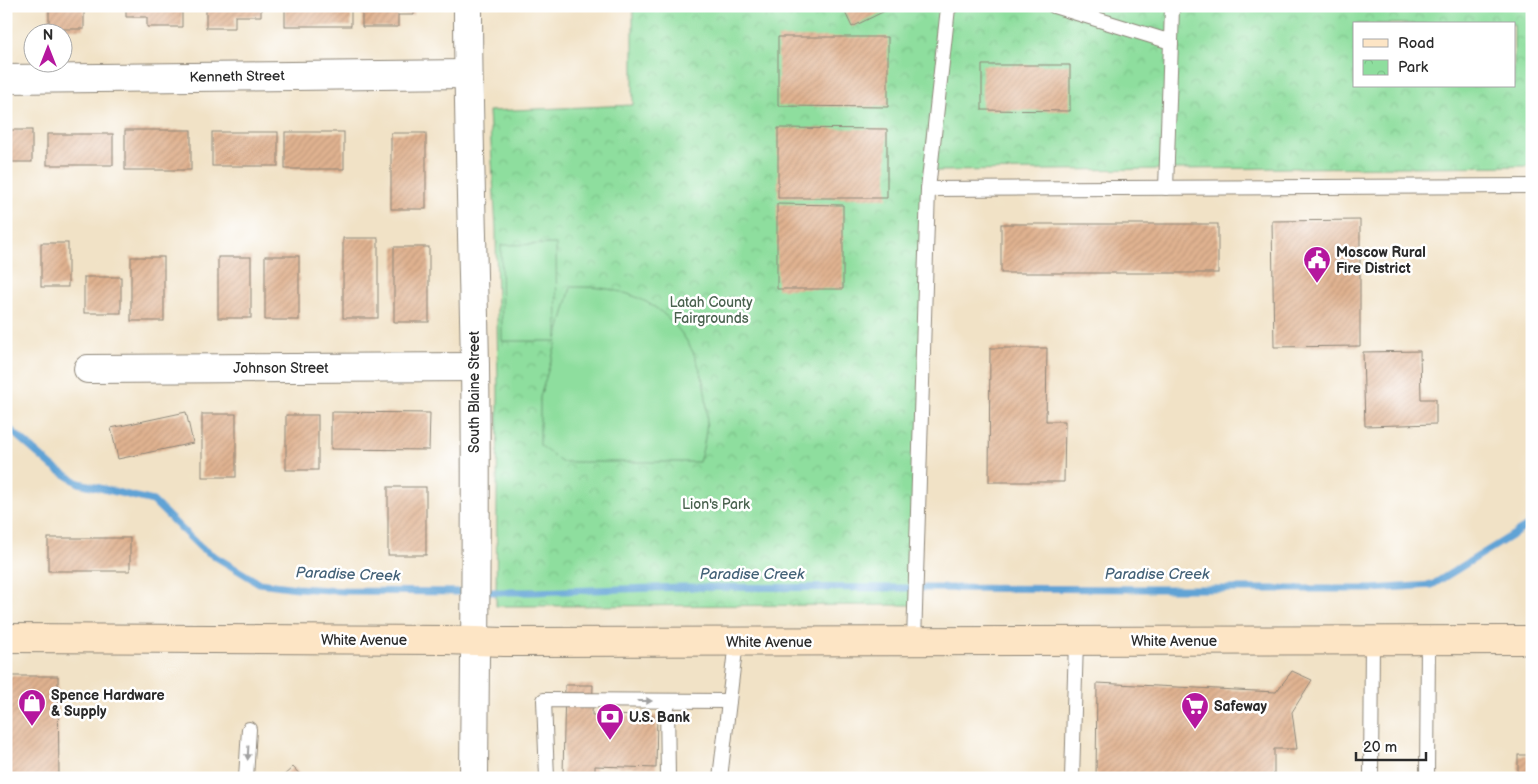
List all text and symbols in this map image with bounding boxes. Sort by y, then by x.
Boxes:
north arrow [22,22,72,72]
legend [1353,22,1516,88]
text: N [43,27,53,44]
text: Road [1398,34,1434,53]
text: Park [1398,58,1429,77]
street label: Kenneth Street [189,67,285,86]
place label: Moscow Rural Fire District [1336,244,1426,277]
public building icon: Moscow Rural Fire District [1302,245,1332,284]
park label: Latah County Fairgrounds [670,294,753,327]
street label: South Blaine Street [466,330,483,453]
street label: Johnson Street [233,360,329,377]
park label: Lion's Park [682,496,750,513]
water label: Paradise Creek [295,563,401,586]
water label: Paradise Creek [700,565,805,584]
water label: Paradise Creek [1105,565,1210,584]
street label: White Avenue [321,632,407,649]
street label: White Avenue [1131,633,1217,650]
street label: White Avenue [726,634,812,651]
place label: Spence Hardware & Supply [51,687,165,720]
shop icon: Spence Hardware & Supply [17,688,47,727]
supermarket icon: Safeway [1180,691,1210,730]
one-way arrow [638,697,654,705]
place label: Safeway [1214,698,1267,715]
bank icon: U.S. Bank [595,702,625,741]
place label: U.S. Bank [629,709,690,726]
scale bar [1356,729,1426,761]
text: 20 m [1363,738,1397,757]
one-way arrow [243,746,251,762]

